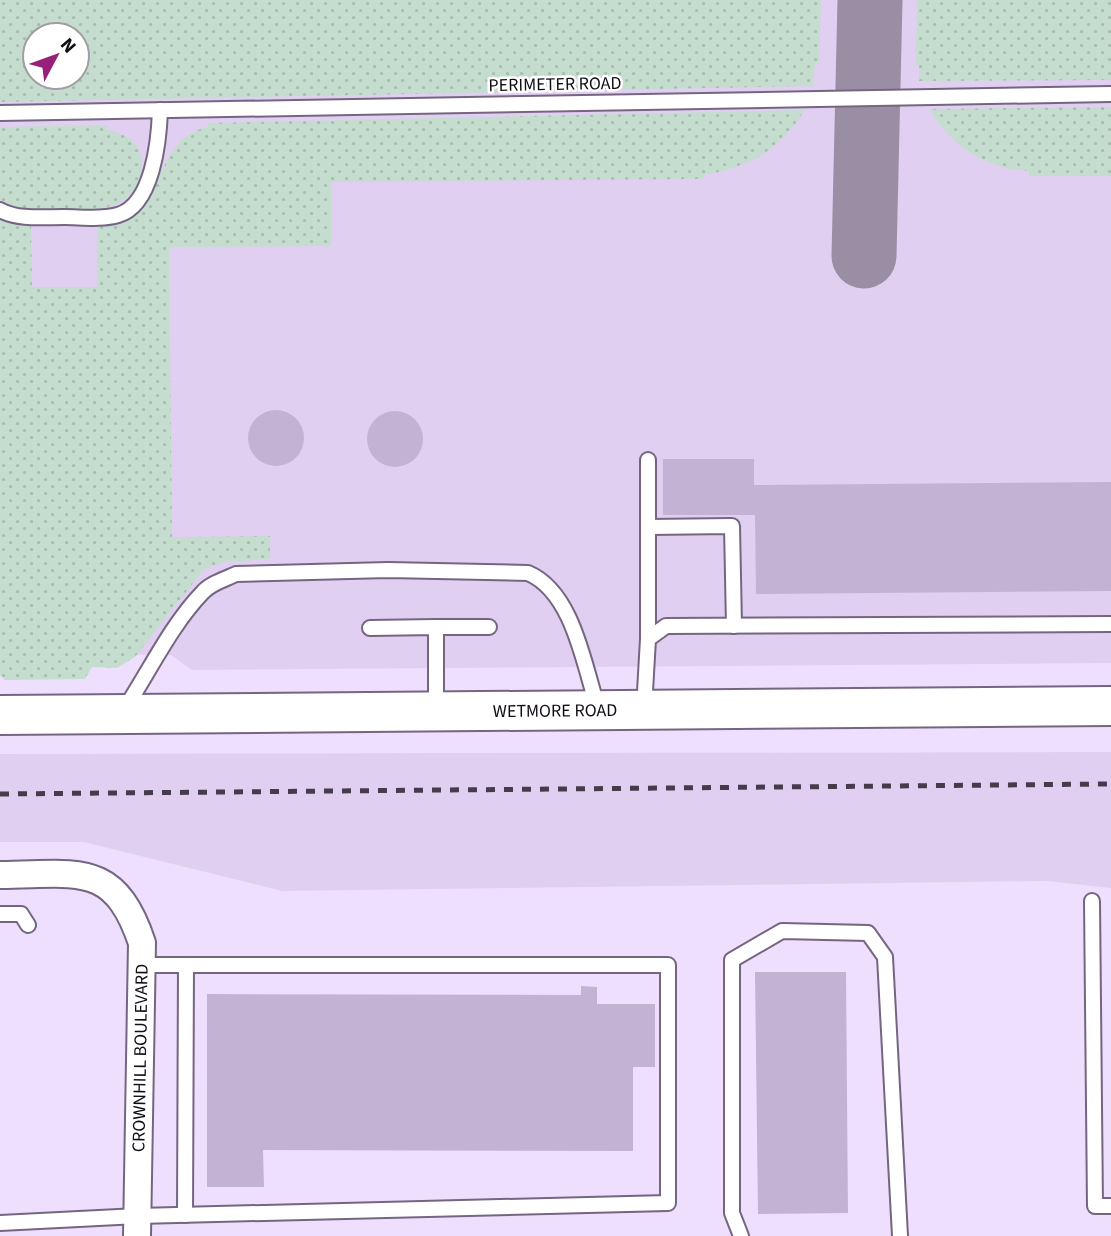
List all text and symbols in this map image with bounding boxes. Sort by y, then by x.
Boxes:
north arrow [21,21,91,91]
text: N [53,32,82,59]
street label: PERIMETER ROAD [488,71,622,98]
street label: WETMORE ROAD [493,698,617,724]
street label: CROWNHILL BOULEVARD [126,964,155,1152]

